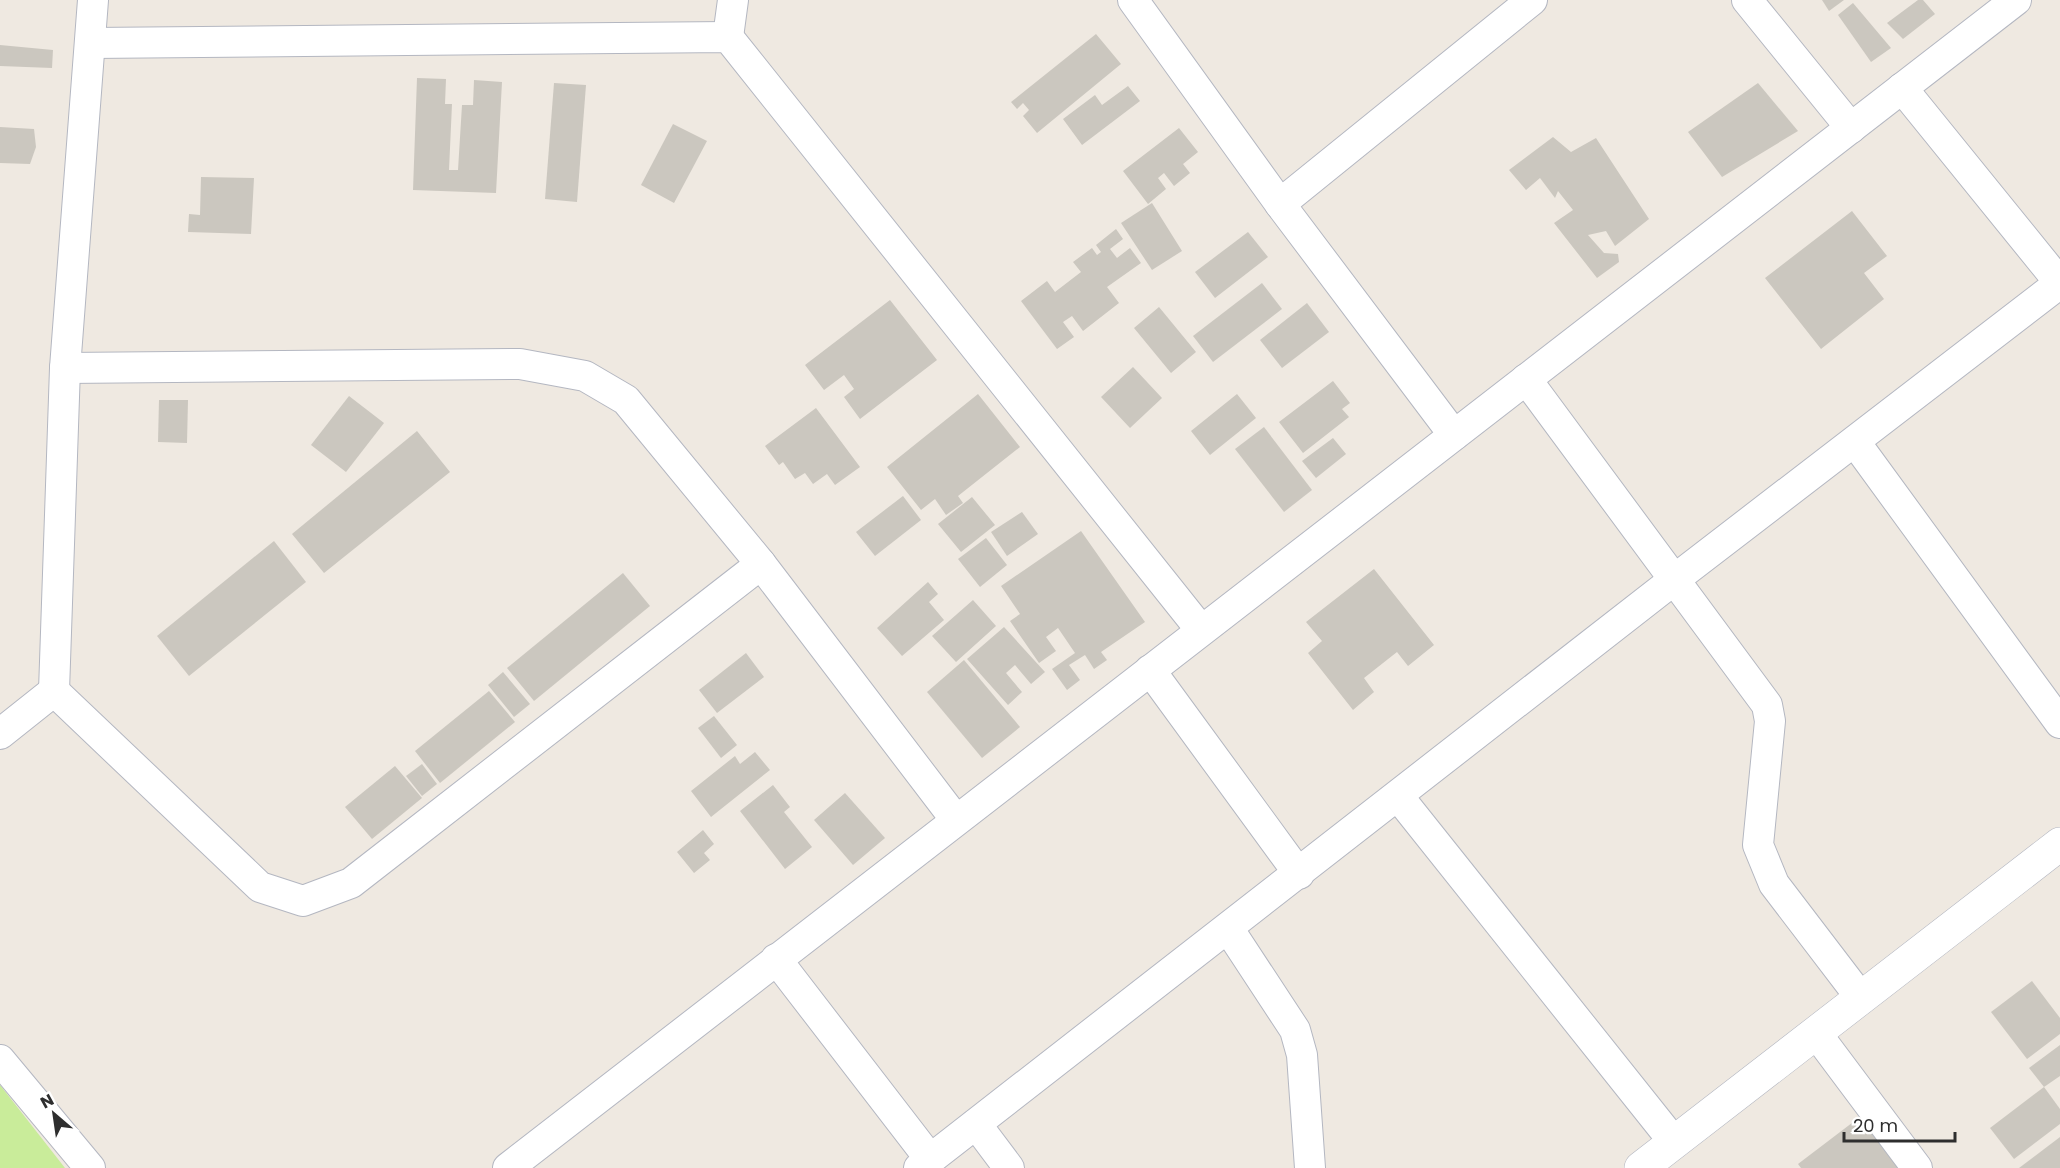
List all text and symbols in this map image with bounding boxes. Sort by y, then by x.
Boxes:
north arrow [24,1084,84,1144]
text: N [36,1088,58,1114]
scale bar [1844,1105,1955,1143]
text: 20 m [1853,1113,1898,1138]

